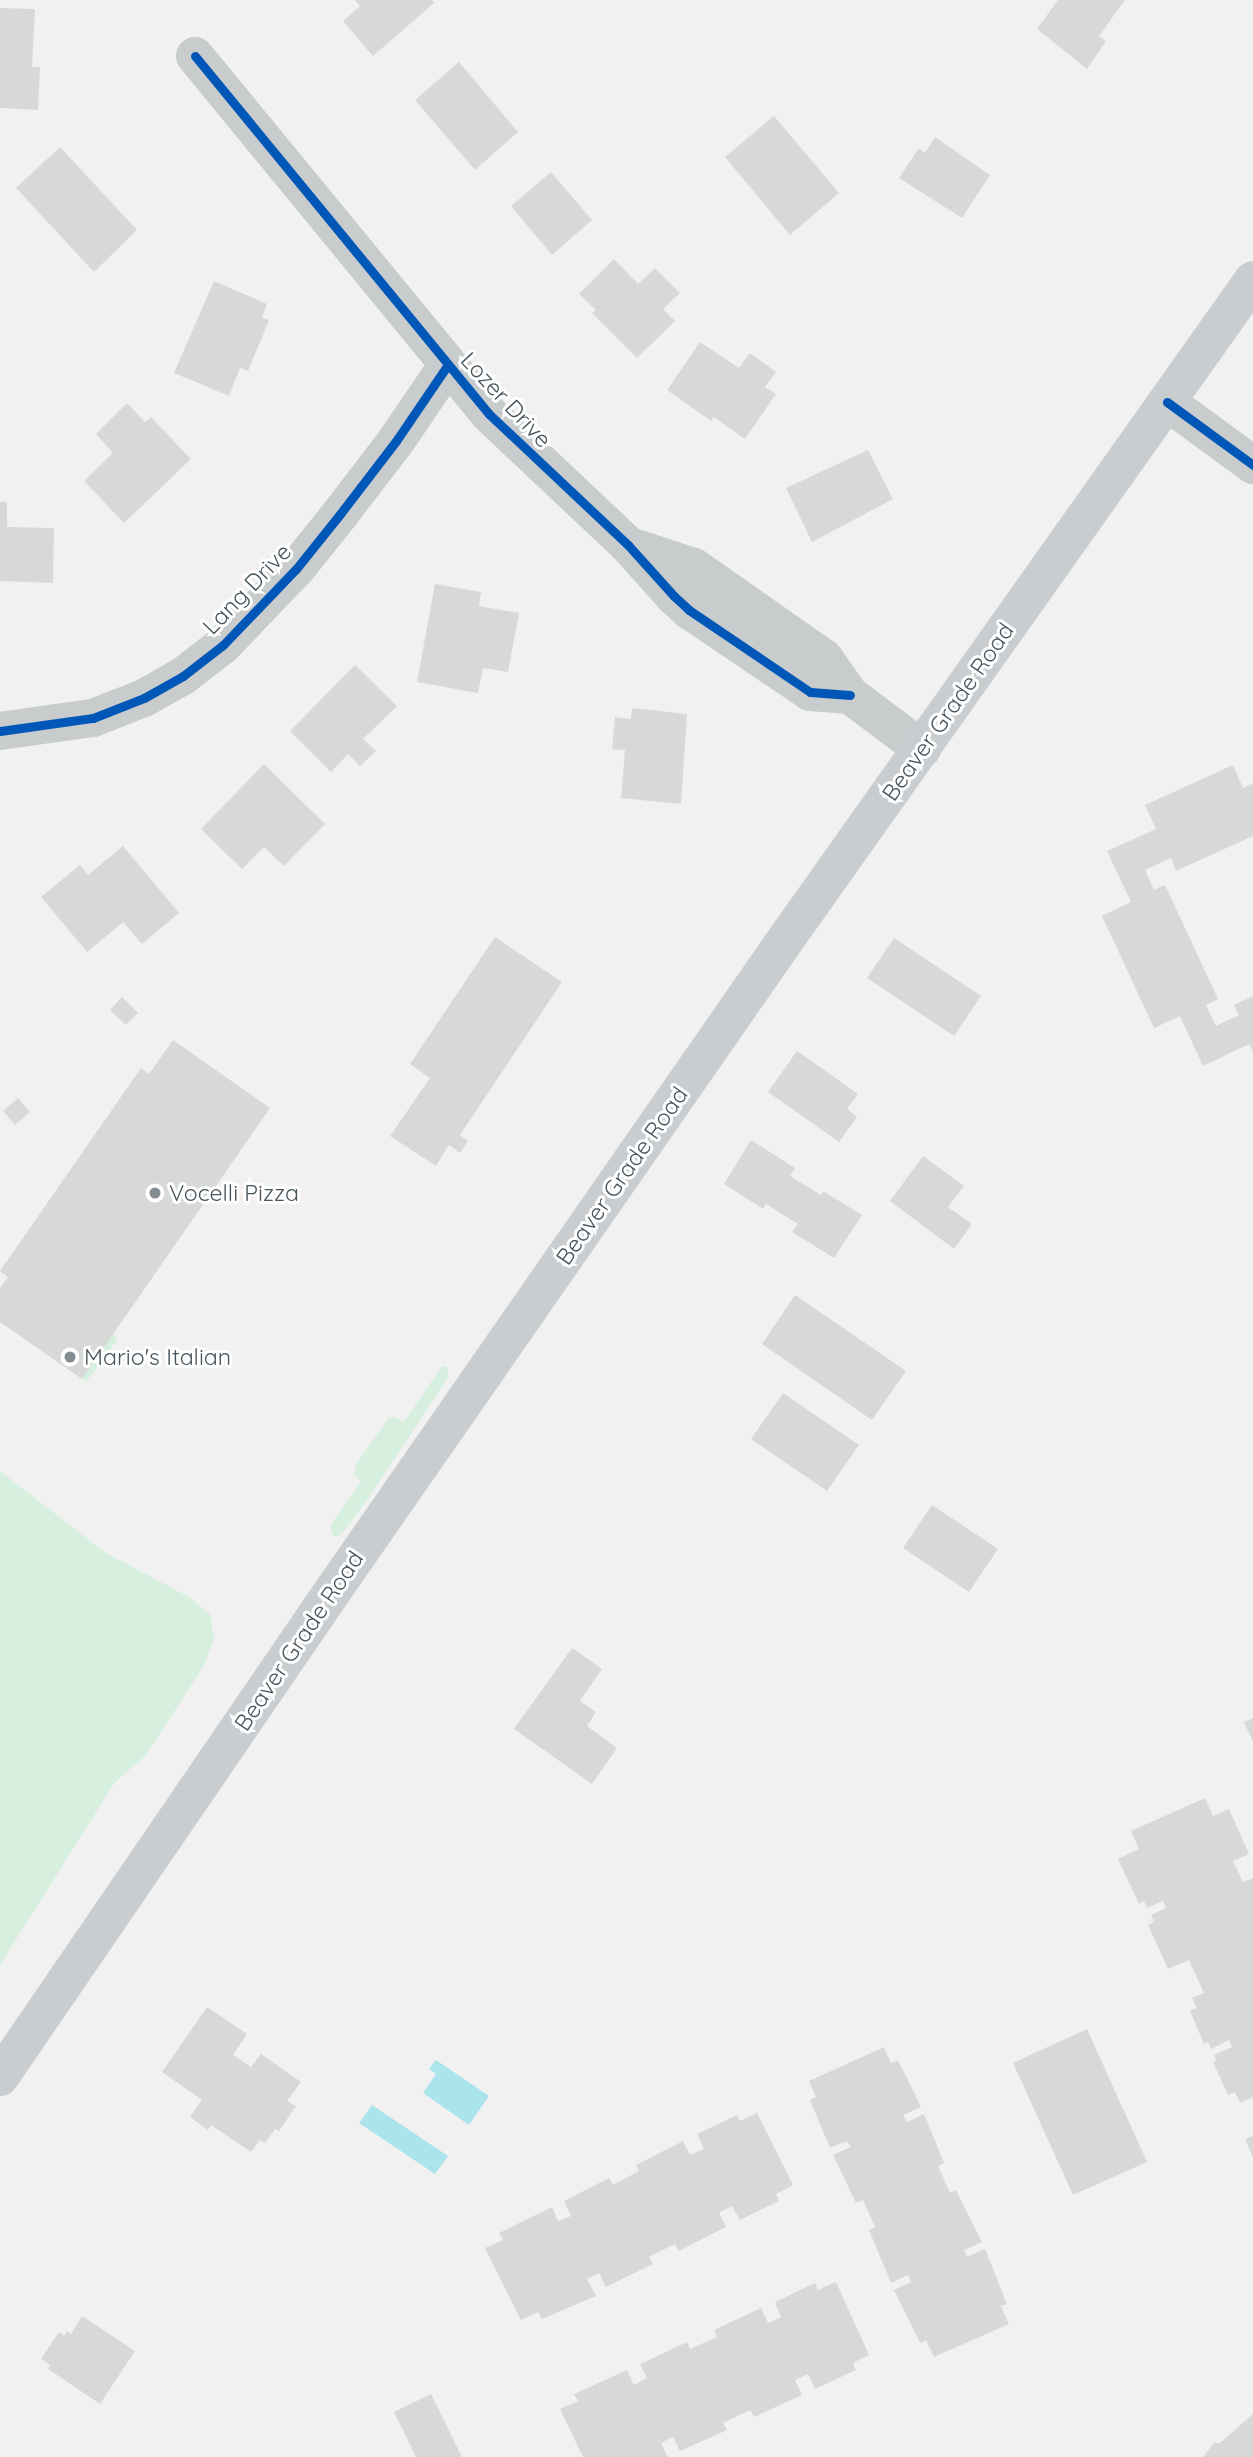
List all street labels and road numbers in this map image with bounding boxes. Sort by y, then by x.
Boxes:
street label: Lozer Drive [455,347,557,453]
street label: Lang Drive [197,538,297,640]
street label: Beaver Grade Road [876,618,1020,806]
street label: Beaver Grade Road [550,1082,694,1270]
street label: Beaver Grade Road [229,1546,369,1736]

